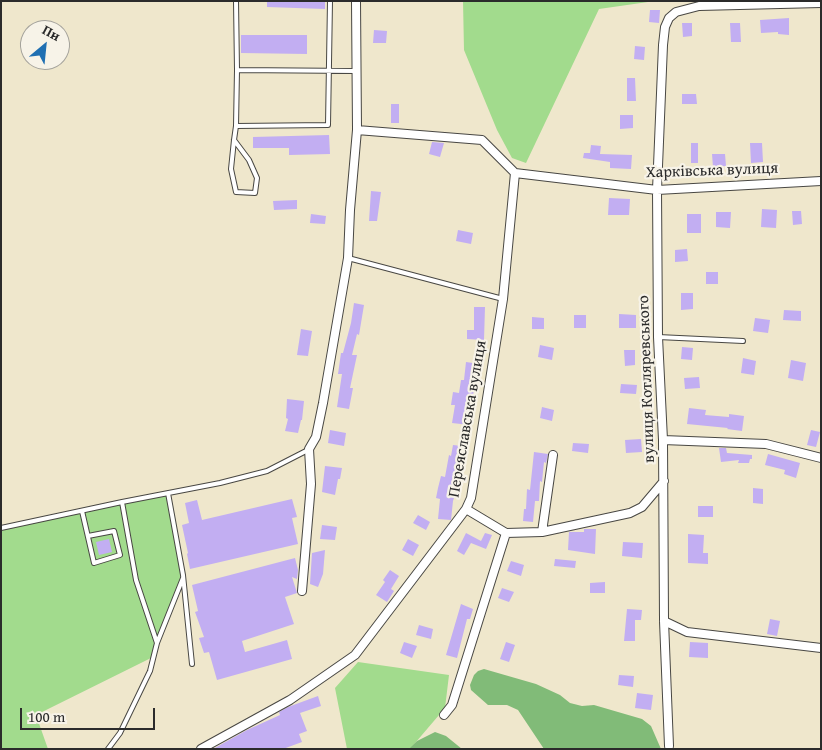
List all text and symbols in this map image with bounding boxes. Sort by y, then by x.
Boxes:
north arrow [20,20,70,70]
text: Пн [39,20,64,46]
street label: Харківська вулиця [645,159,779,183]
street label: вулиця Котляревського [634,295,660,463]
street label: Переяславська вулиця [445,339,491,499]
scale bar [22,698,158,730]
text: 100 m [28,706,65,727]

